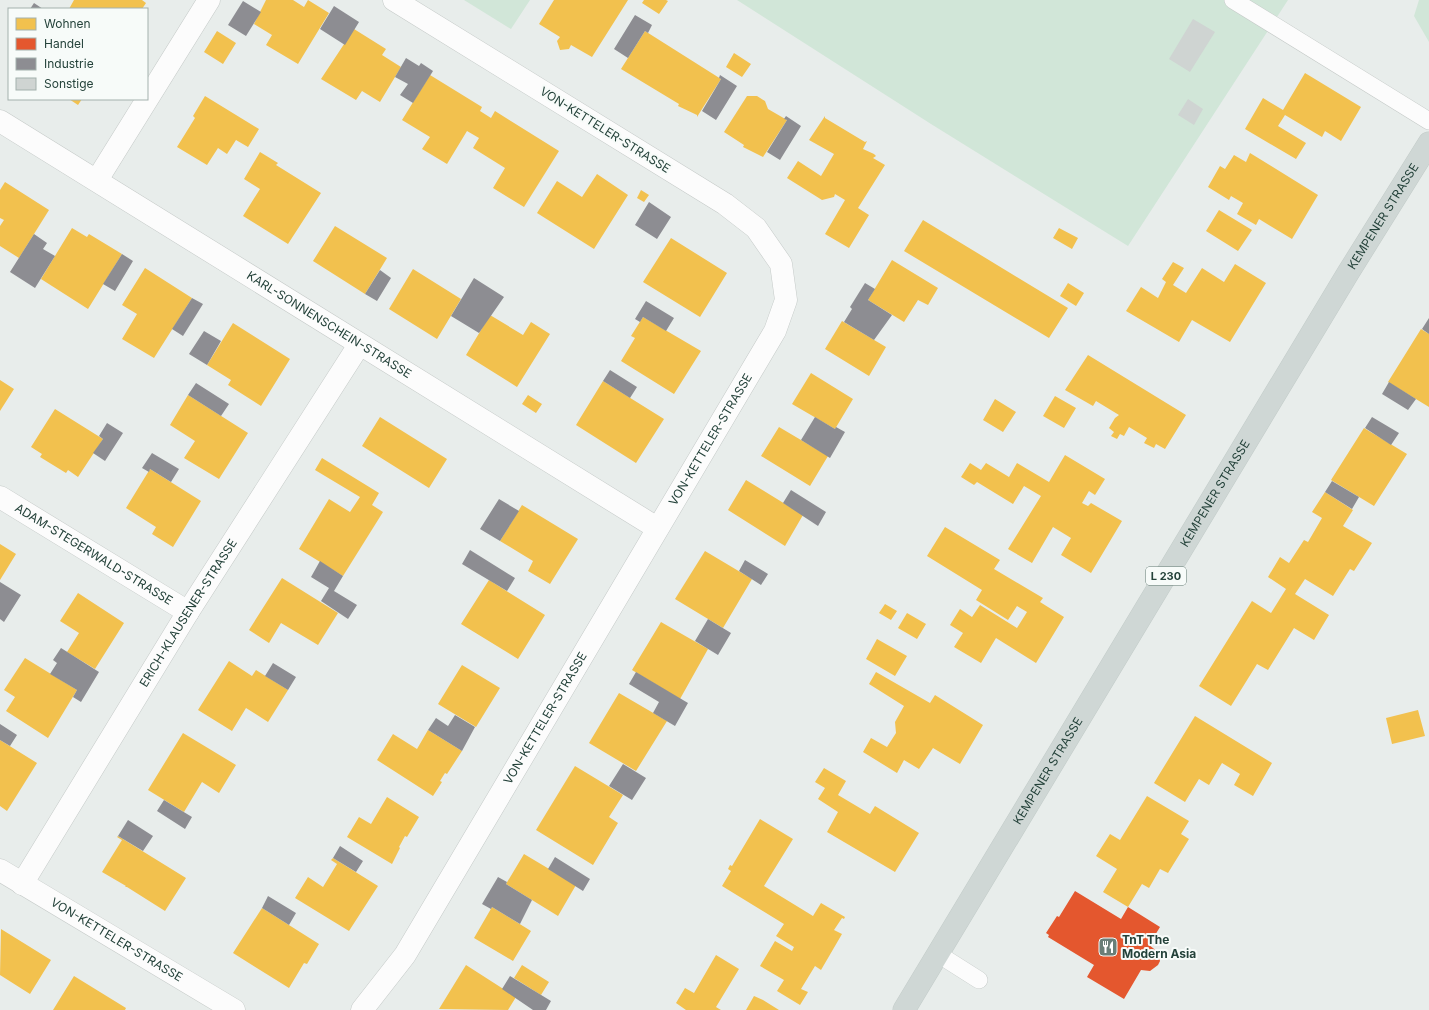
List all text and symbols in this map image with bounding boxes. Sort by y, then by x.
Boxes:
legend [8,8,148,100]
text: Wohnen [44,16,91,31]
text: Handel [44,36,84,51]
text: Industrie [44,56,94,71]
text: Sonstige [44,76,94,91]
street label: VON-KETTELER-STRASSE [537,83,673,176]
street label: KEMPENER STRASSE [1344,160,1422,272]
street label: KARL-SONNENSCHEIN-STRASSE [244,268,414,381]
street label: VON-KETTELER-STRASSE [665,371,755,508]
street label: KEMPENER STRASSE [1177,437,1253,550]
street label: ADAM-STEGERWALD-STRASSE [12,500,176,608]
street label: ERICH-KLAUSENER-STRASSE [136,536,240,690]
road number: L 230 [1146,567,1186,585]
street label: VON-KETTELER-STRASSE [500,649,590,787]
street label: KEMPENER STRASSE [1010,714,1086,827]
street label: VON-KETTELER-STRASSE [48,894,186,985]
place label: TnT The Modern Asia [1122,932,1196,961]
restaurant icon: TnT The Modern Asia [1097,936,1119,958]

